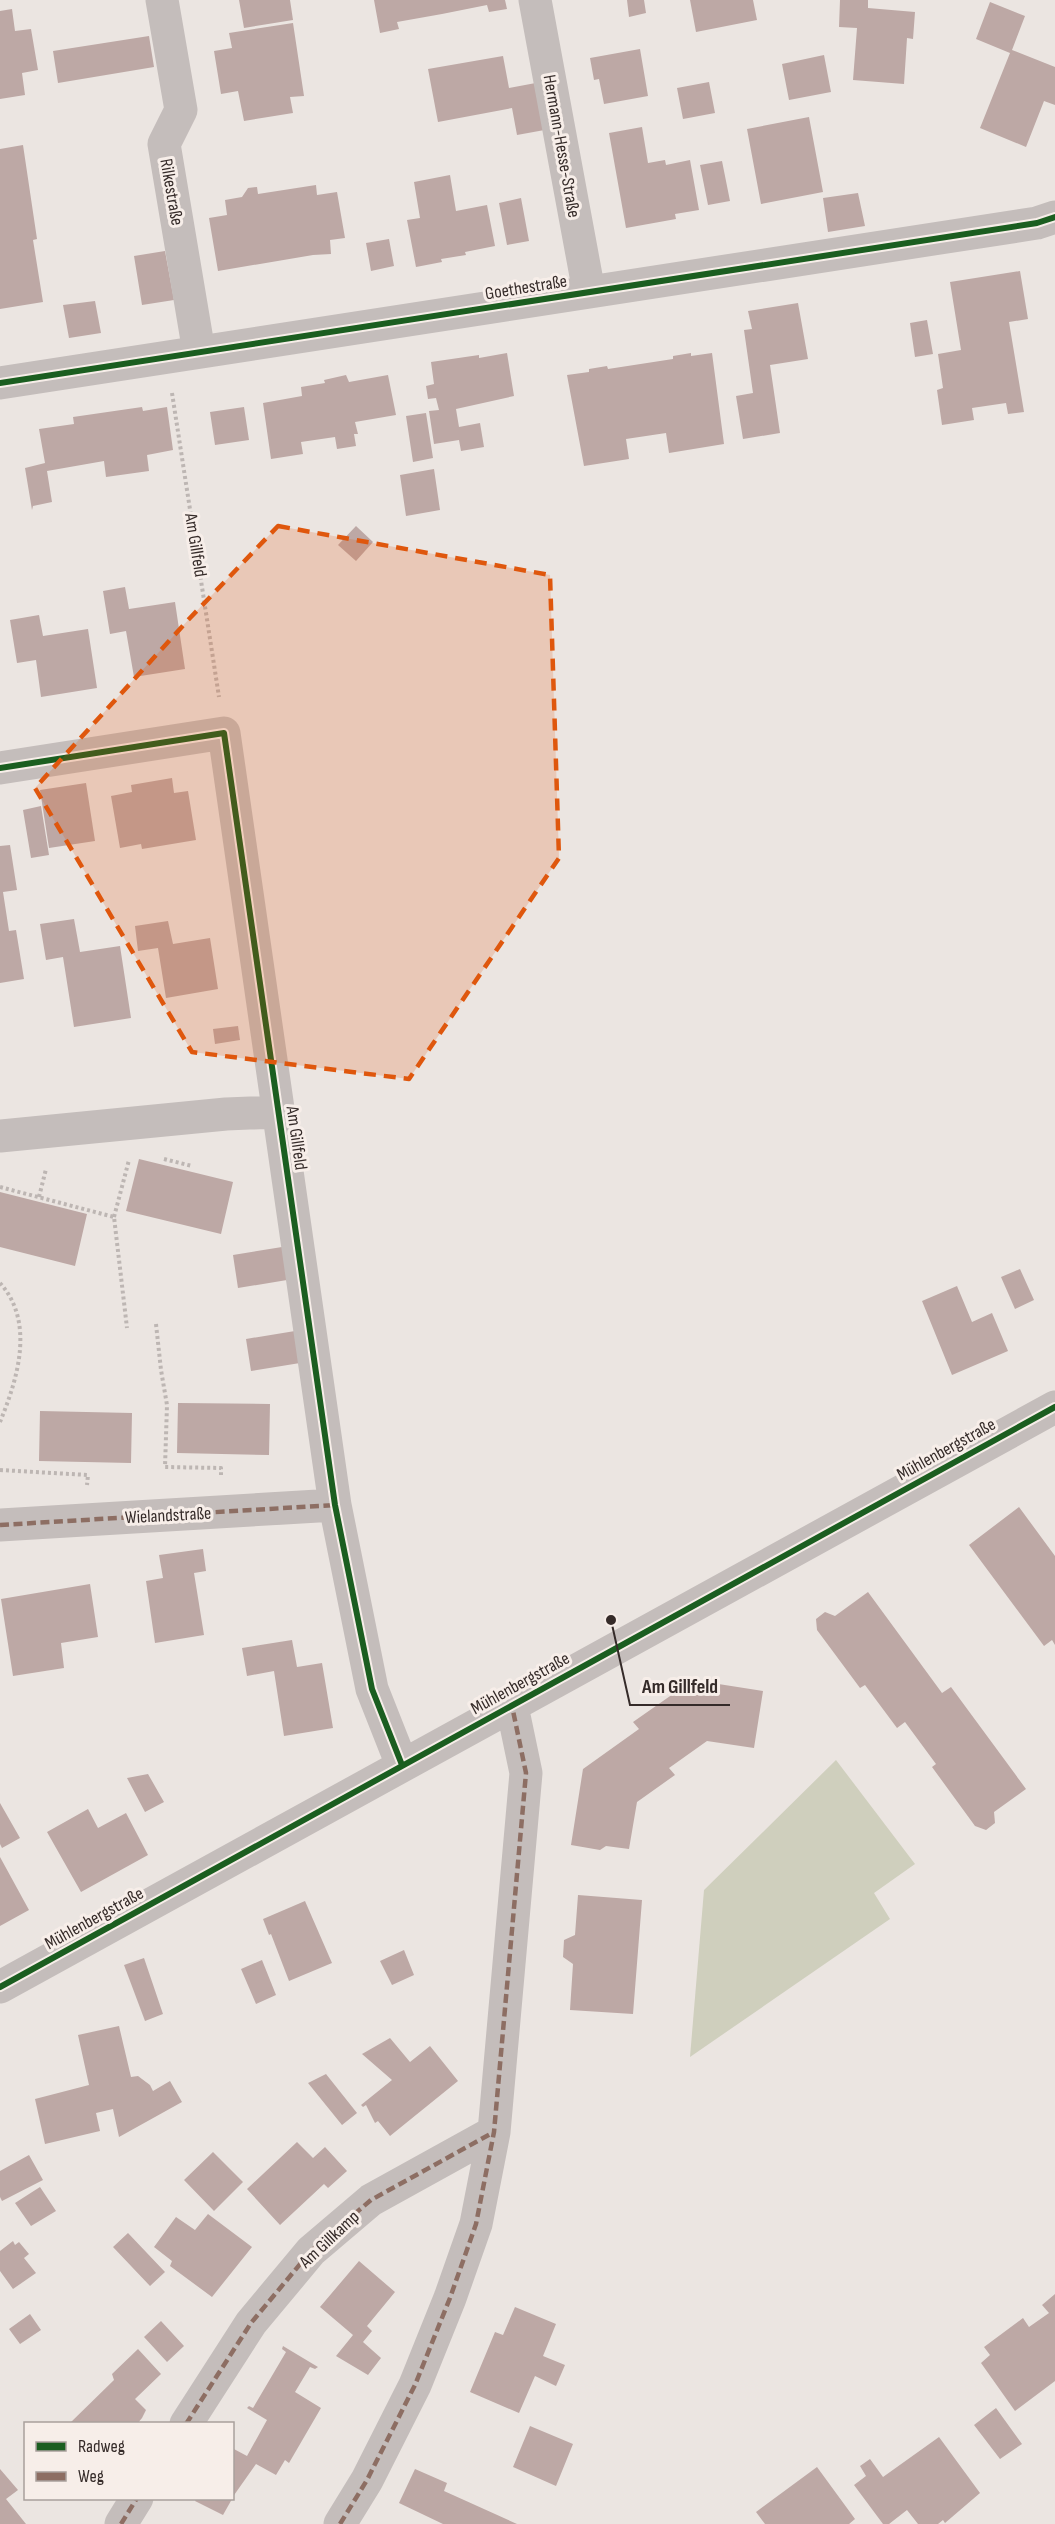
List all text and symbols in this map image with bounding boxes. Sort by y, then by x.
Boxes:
street label: Hermann-Hesse-Straße [539,73,584,219]
street label: Rilkestraße [155,157,188,227]
street label: Goethestraße [484,271,569,304]
street label: Am Gillfeld [180,511,211,579]
street label: Am Gillfeld [281,1104,311,1171]
street label: Mühlenbergstraße [893,1414,999,1485]
street label: Wielandstraße [124,1503,212,1528]
street label: Mühlenbergstraße [467,1648,573,1719]
callout: Am Gillfeld [630,1667,730,1705]
text: Am Gillfeld [641,1675,718,1699]
street label: Mühlenbergstraße [41,1883,147,1954]
street label: Am Gillkamp [294,2206,364,2273]
legend [24,2422,234,2500]
text: Radweg [78,2436,125,2457]
text: Weg [78,2466,104,2487]

